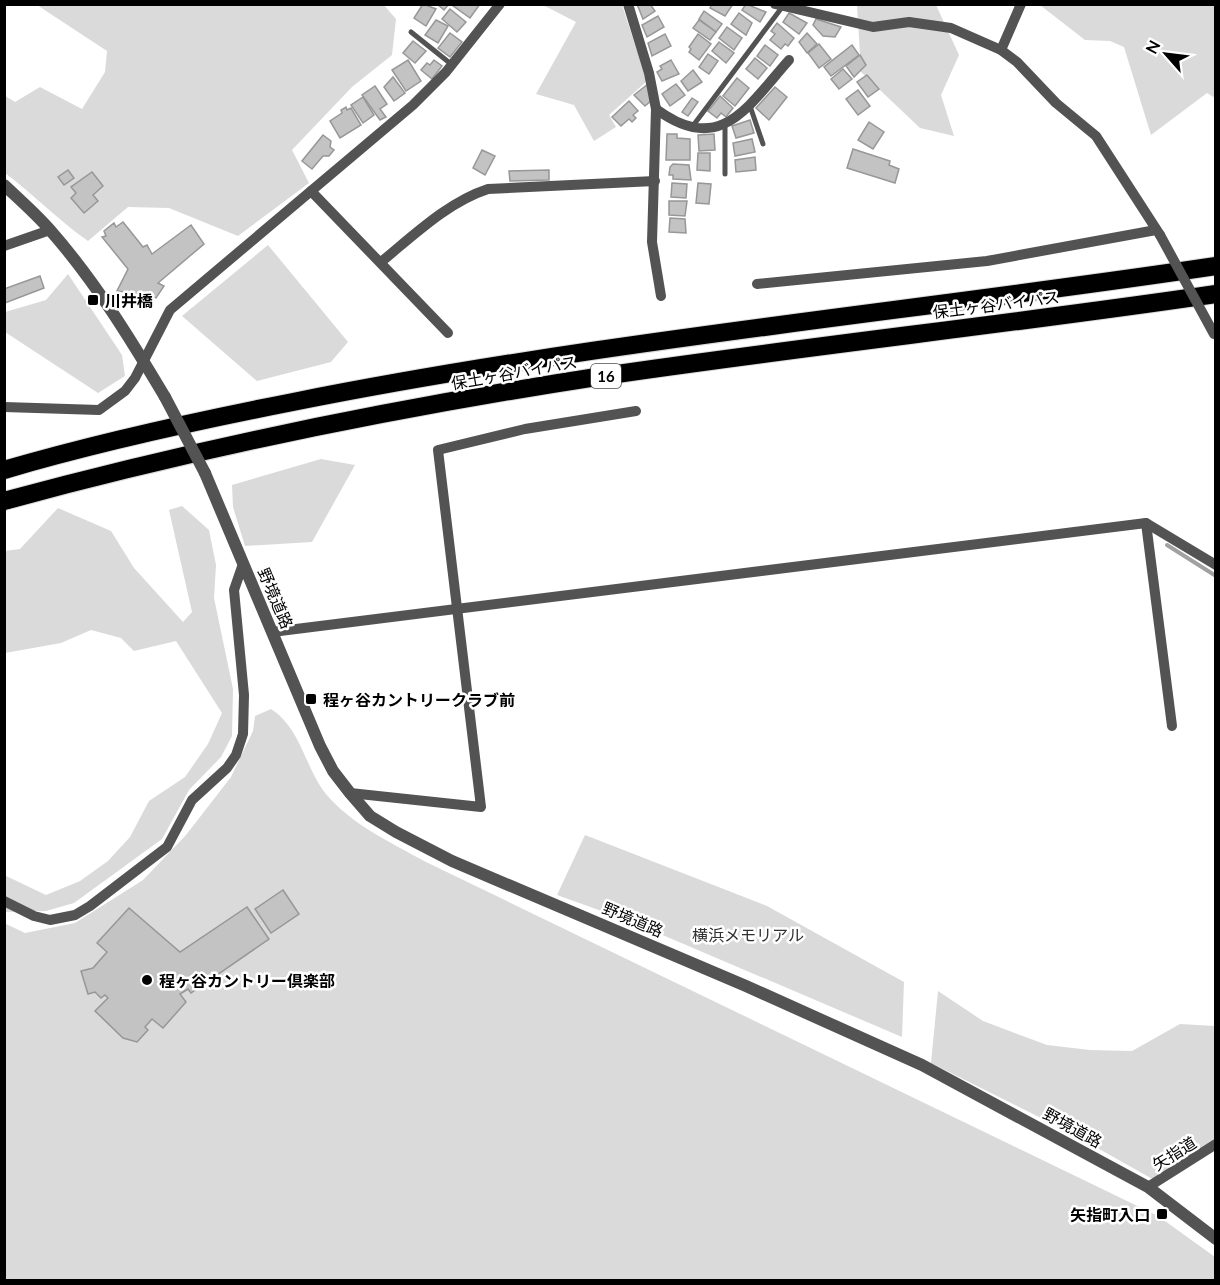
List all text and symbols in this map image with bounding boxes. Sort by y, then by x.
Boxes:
north arrow [1136,24,1196,84]
text: N [1141,37,1164,57]
street label: 保土ヶ谷バイパス [931,287,1061,321]
place label: 川井橋 [105,291,153,310]
marker: 川井橋 [86,293,100,307]
street label: 保土ヶ谷バイパス [449,352,579,392]
road number: 16 [591,364,621,388]
street label: 野境道路 [255,565,297,631]
place label: 程ヶ谷カントリークラブ前 [323,690,515,709]
marker: 程ヶ谷カントリークラブ前 [304,692,318,706]
street label: 野境道路 [600,898,666,940]
park label: 横浜メモリアル [692,925,804,944]
place label: 程ヶ谷カントリー倶楽部 [159,971,335,990]
marker: 程ヶ谷カントリー倶楽部 [140,973,154,987]
street label: 野境道路 [1040,1103,1106,1151]
street label: 矢指道 [1149,1132,1199,1174]
place label: 矢指町入口 [1070,1205,1150,1224]
marker: 矢指町入口 [1155,1207,1169,1221]

